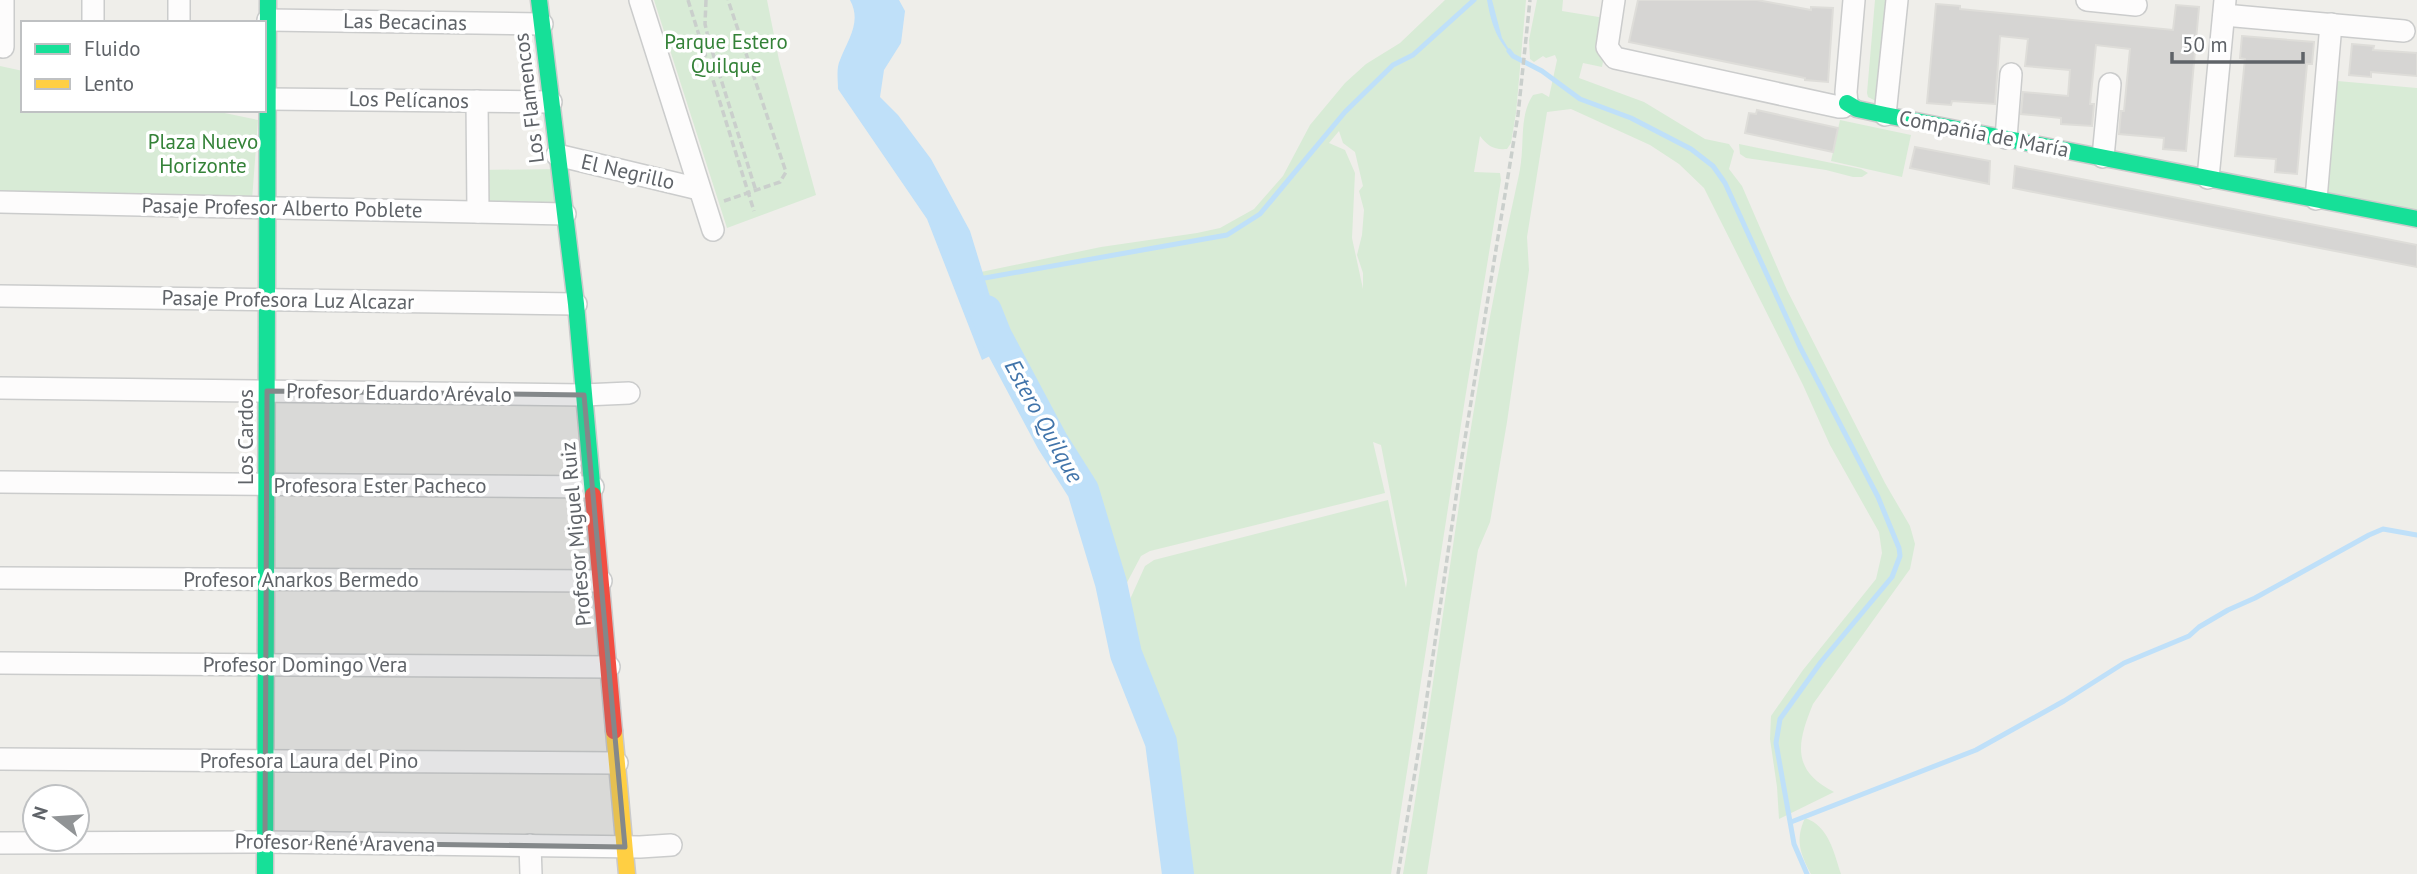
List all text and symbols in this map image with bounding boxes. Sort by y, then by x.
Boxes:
street label: Las Becacinas [343,7,467,36]
legend [21,21,266,112]
scale bar [2172,21,2303,65]
park label: Parque Estero Quilque [664,28,788,79]
street label: Los Flamencos [507,31,550,165]
text: 50 m [2182,31,2228,58]
text: Fluido [84,35,141,62]
text: Lento [84,70,134,97]
street label: Los Pelícanos [349,85,469,114]
street label: Compañía de María [1897,104,2071,163]
park label: Plaza Nuevo Horizonte [148,128,258,179]
street label: El Negrillo [579,148,678,195]
street label: Pasaje Profesor Alberto Poblete [141,192,423,223]
street label: Pasaje Profesora Luz Alcazar [161,284,415,315]
water label: Estero Quilque [999,354,1090,488]
street label: Profesor Eduardo Arévalo [286,377,512,408]
street label: Los Cardos [232,389,259,485]
street label: Profesor Miguel Ruiz [554,441,597,627]
street label: Profesora Ester Pacheco [273,472,487,499]
street label: Profesor Anarkos Bermedo [183,566,419,593]
street label: Profesor Domingo Vera [203,651,407,678]
street label: Profesora Laura del Pino [200,747,418,774]
north arrow [21,783,91,853]
text: N [26,804,53,823]
street label: Profesor René Aravena [234,827,436,858]

